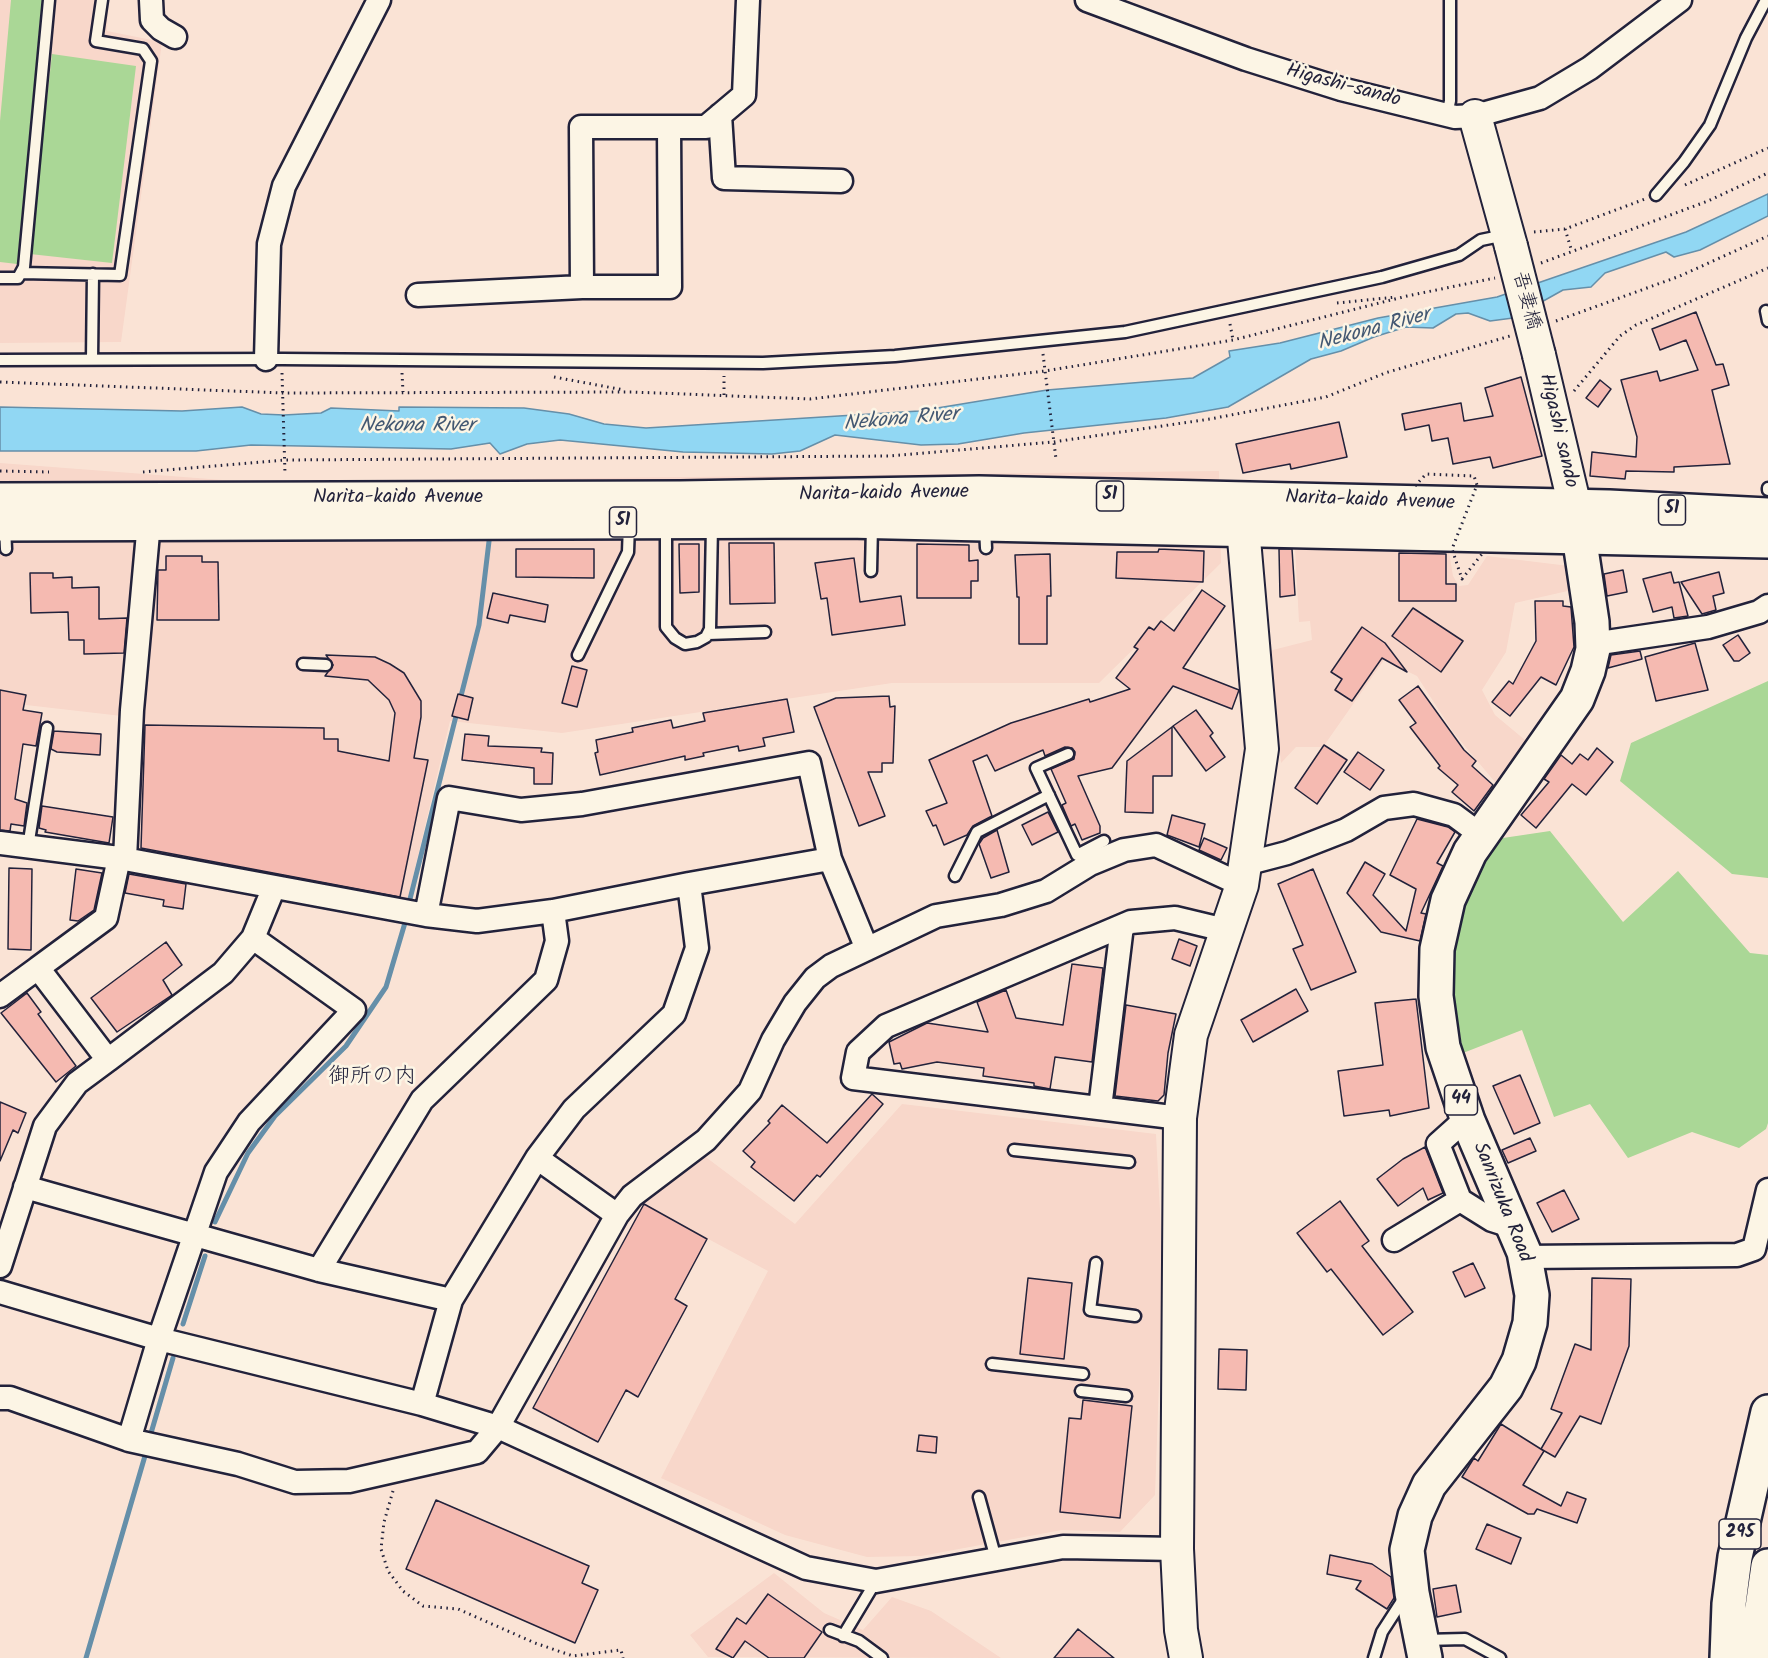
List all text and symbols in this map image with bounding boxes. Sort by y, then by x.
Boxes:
street label: Higashi-sando [1283,60,1403,114]
street label: 吾妻橋 [1506,269,1544,333]
water label: Nekona River [1315,304,1433,358]
street label: Higashi sando [1532,371,1582,491]
water label: Nekona River [843,403,959,439]
water label: Nekona River [359,414,475,440]
road number: 51 [1096,481,1124,511]
street label: Narita-kaido Avenue [799,482,969,508]
street label: Narita-kaido Avenue [313,487,483,511]
street label: Narita-kaido Avenue [1285,487,1455,517]
road number: 51 [1658,495,1686,525]
road number: 51 [610,507,636,537]
district label: 御所の内 [328,1065,416,1091]
road number: 44 [1444,1085,1478,1115]
street label: Sanrizuka Road [1466,1139,1536,1267]
road number: 295 [1719,1519,1761,1549]

